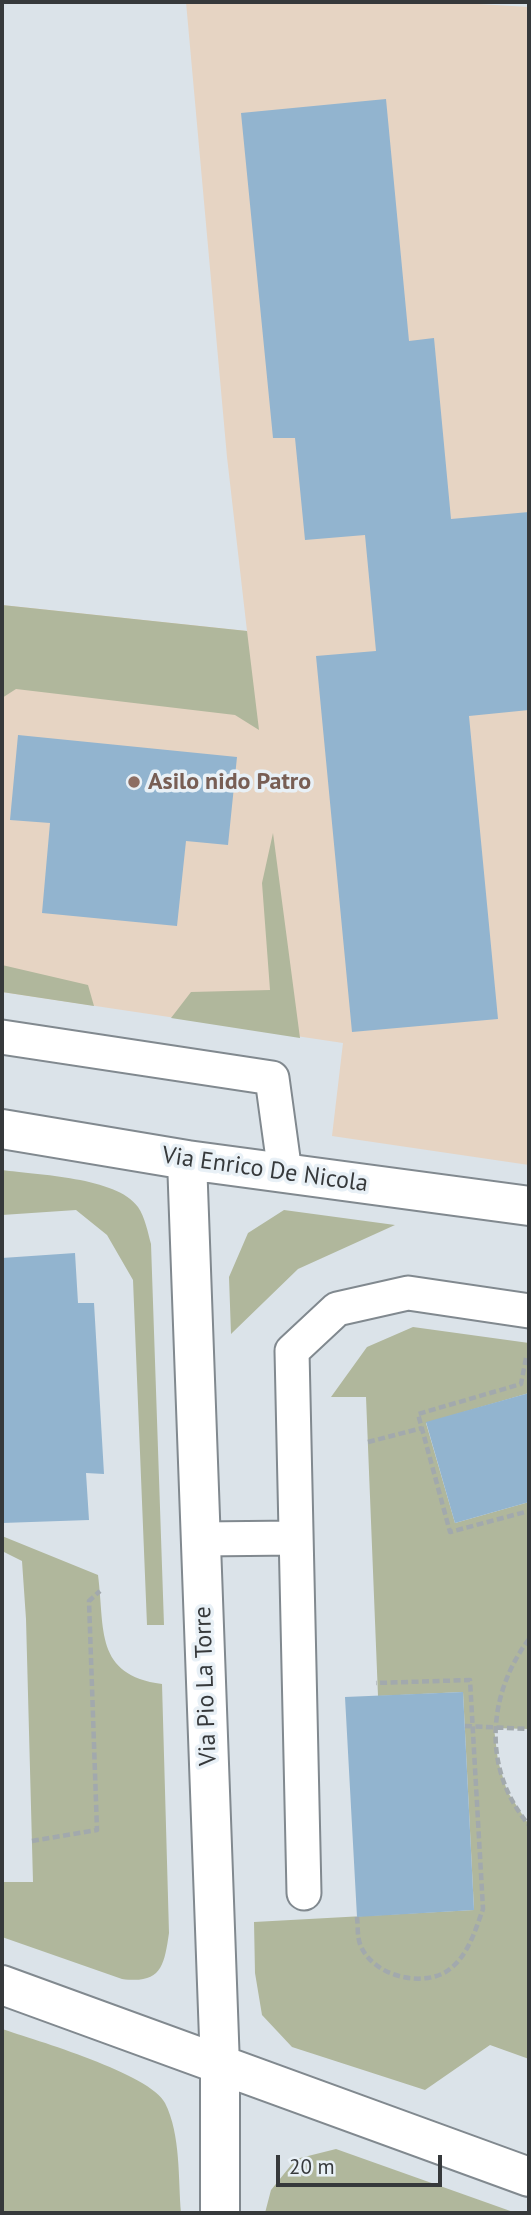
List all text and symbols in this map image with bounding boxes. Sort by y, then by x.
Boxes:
place label: Asilo nido Patro [148,768,311,796]
marker: Asilo nido Patro [126,774,142,790]
street label: Via Enrico De Nicola [160,1141,370,1199]
street label: Via Pio La Torre [189,1606,223,1766]
scale bar [279,2142,445,2186]
text: 20 m [289,2153,335,2180]

